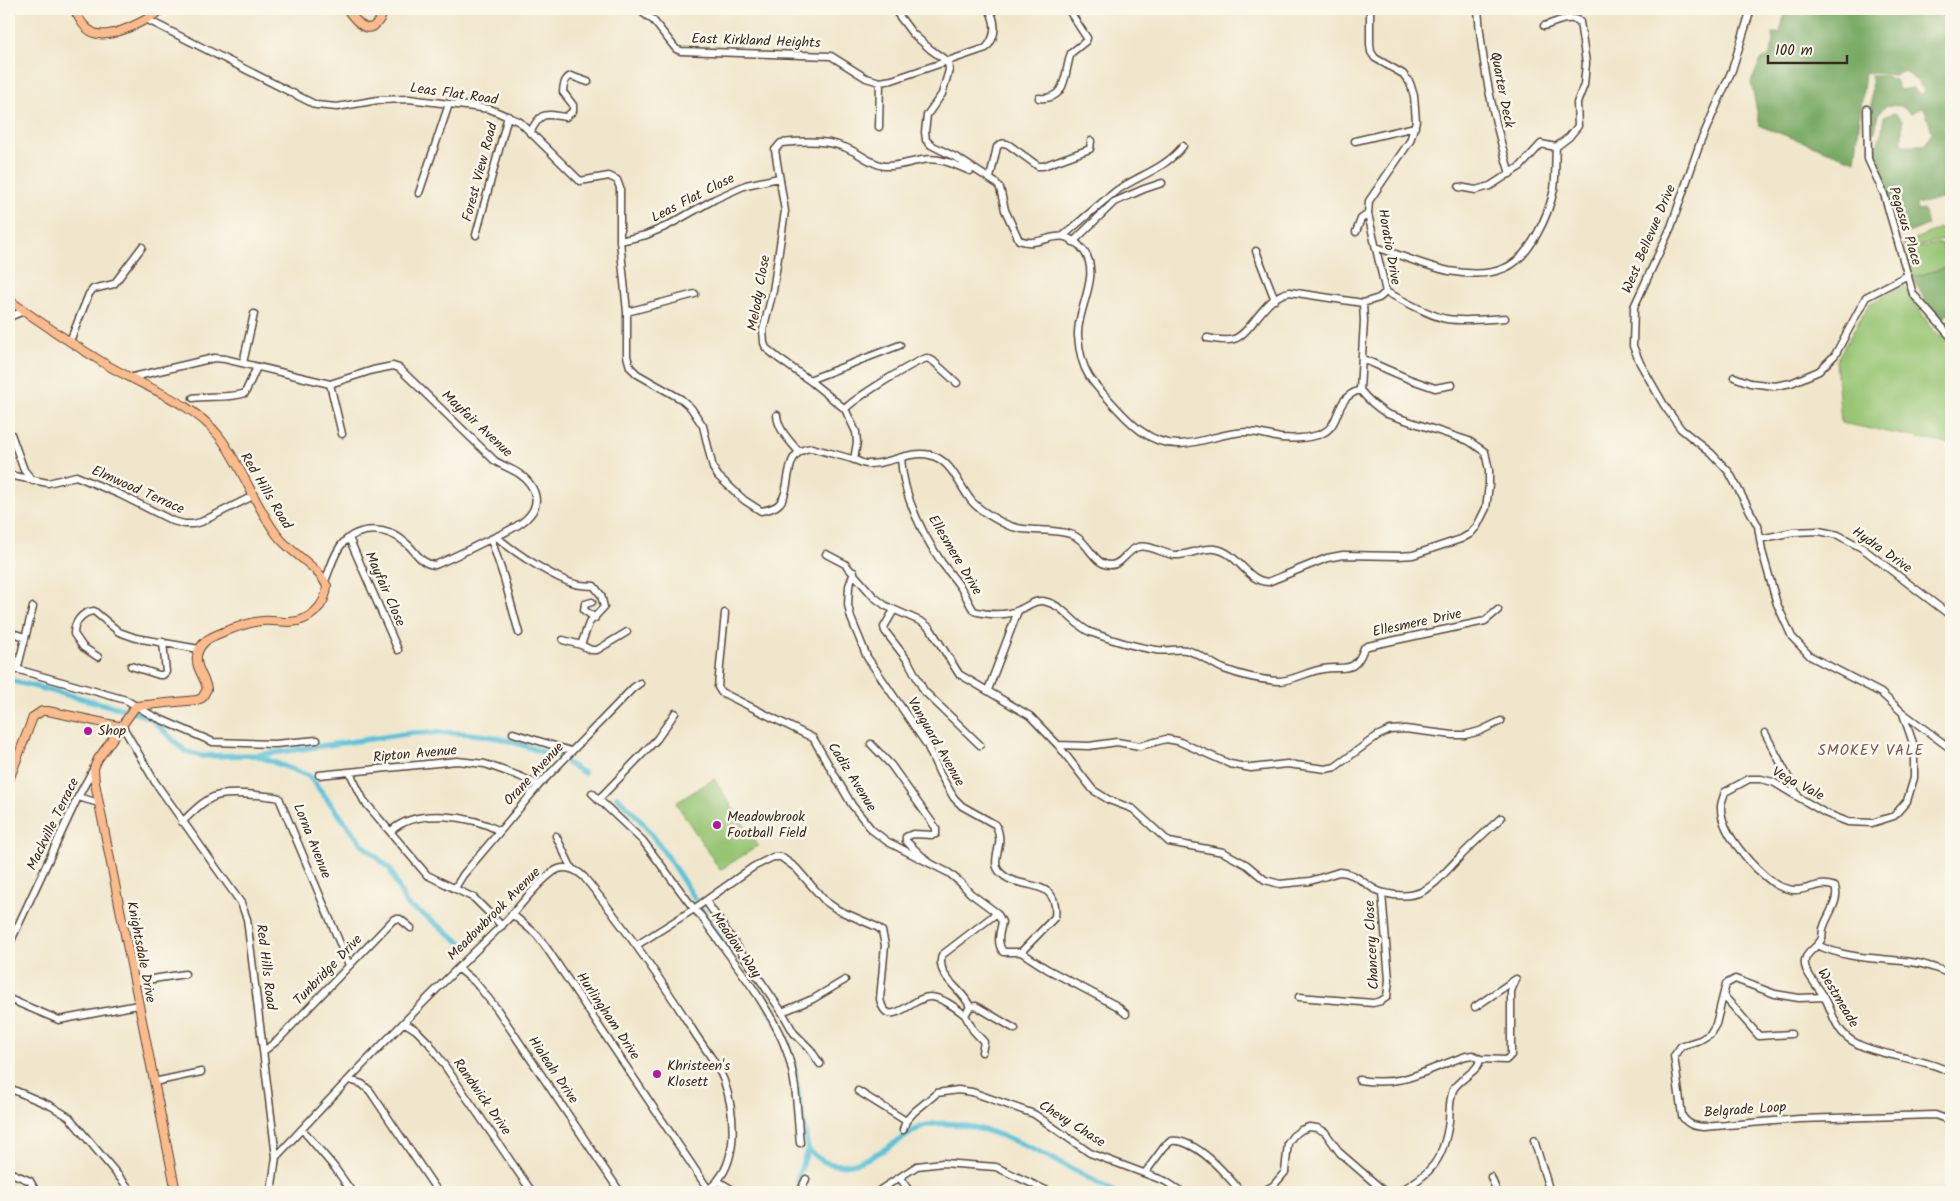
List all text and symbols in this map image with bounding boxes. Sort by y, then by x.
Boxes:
street label: East Kirkland Heights [691,28,821,54]
scale bar [1768,32,1846,64]
text: 100 m [1775,39,1813,63]
street label: Quarter Deck [1484,50,1520,130]
street label: Leas Flat Road [409,77,500,111]
street label: Forest View Road [456,119,504,224]
street label: Leas Flat Close [648,167,739,228]
street label: West Bellevue Drive [1616,180,1682,297]
street label: Pegasus Place [1883,184,1928,269]
street label: Horatio Drive [1371,207,1407,287]
street label: Melody Close [742,253,777,333]
street label: Mayfair Avenue [436,385,518,463]
street label: Red Hills Road [234,448,298,535]
street label: Elmwood Terrace [88,460,189,521]
street label: Ellesmere Drive [922,511,988,600]
street label: Hydra Drive [1847,521,1917,579]
street label: Mayfair Close [359,548,412,631]
street label: Ellesmere Drive [1370,603,1464,643]
street label: Vanguard Avenue [902,693,971,791]
place label: Shop [98,720,126,742]
marker: Shop [82,725,94,737]
street label: Orane Avenue [499,737,570,811]
street label: Cadiz Avenue [822,738,882,817]
street label: Ripton Avenue [372,739,459,769]
district label: SMOKEY VALE [1818,739,1924,763]
street label: Vega Vale [1768,761,1829,807]
street label: Mackville Terrace [21,773,85,874]
street label: Lorna Avenue [287,800,337,883]
place label: Meadowbrook Football Field [727,806,807,844]
marker: Meadowbrook Football Field [711,819,723,831]
street label: Meadowbrook Avenue [442,862,546,966]
street label: Knightsdale Drive [120,899,162,1005]
street label: Chancery Close [1359,899,1385,990]
street label: Meadow Way [705,907,767,983]
street label: Red Hills Road [250,923,282,1012]
street label: Tunbridge Drive [288,929,368,1011]
street label: Westmeade [1812,964,1865,1033]
street label: Hurlingham Drive [570,968,646,1065]
street label: Hialeah Drive [522,1032,584,1109]
street label: Randwick Drive [447,1054,517,1141]
place label: Khristeen's Klosett [667,1055,730,1093]
marker: Khristeen's Klosett [651,1068,663,1080]
street label: Chevy Chase [1034,1095,1110,1154]
street label: Belgrade Loop [1703,1096,1787,1124]

